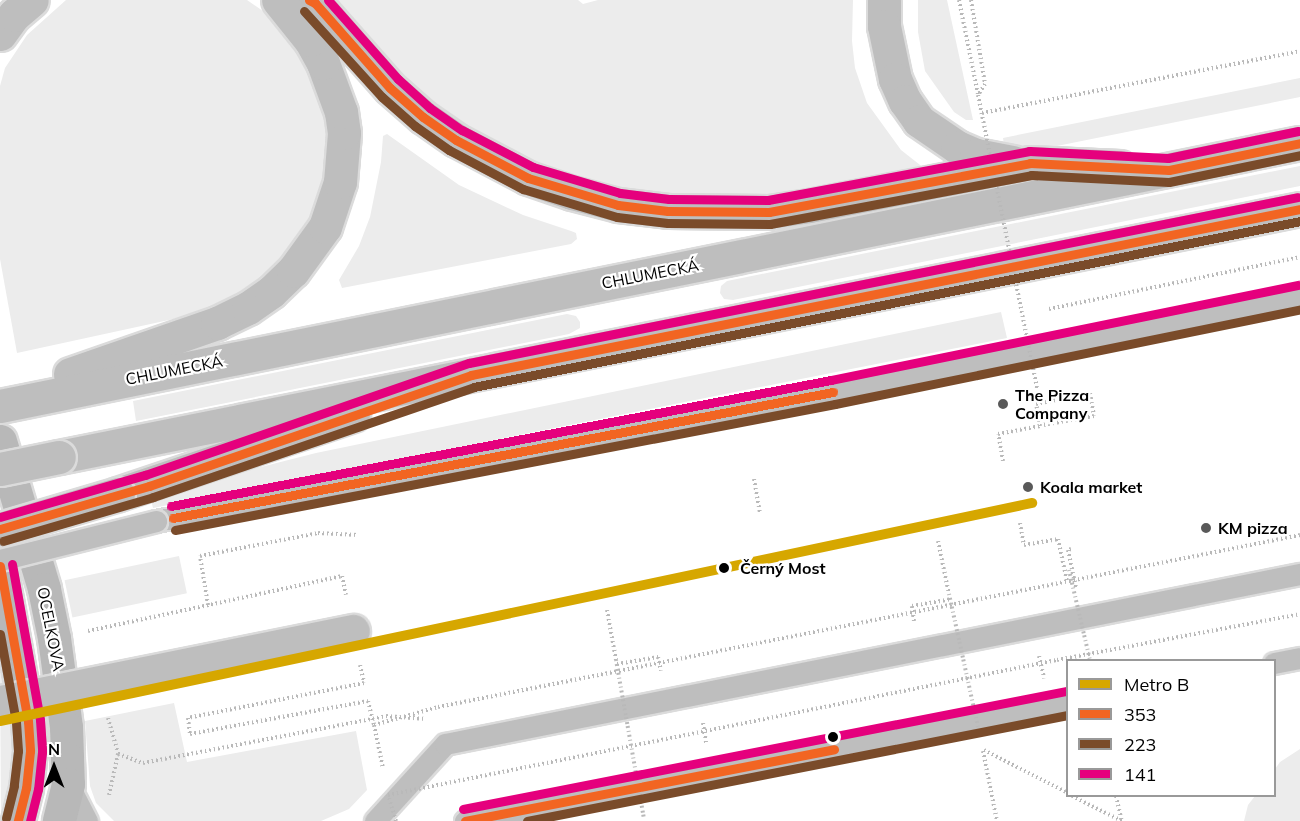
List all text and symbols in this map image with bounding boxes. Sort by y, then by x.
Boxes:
street label: CHLUMECKÁ [600,255,700,293]
street label: CHLUMECKÁ [124,351,224,389]
place label: The Pizza Company [1015,385,1089,423]
marker: The Pizza Company [996,397,1010,411]
place label: Koala market [1040,477,1142,497]
marker: Koala market [1021,480,1035,494]
place label: KM pizza [1218,518,1288,538]
marker: KM pizza [1199,521,1213,535]
marker: Černý Most [713,557,735,579]
place label: Černý Most [740,558,825,578]
street label: OCELKOVA [33,585,69,673]
legend [1066,659,1276,797]
text: Metro B [1124,673,1189,696]
text: 353 [1124,703,1156,726]
unlabelled marker [827,731,839,743]
text: 223 [1124,733,1156,756]
north arrow [24,737,84,797]
text: N [48,739,60,759]
text: 141 [1124,763,1156,786]

